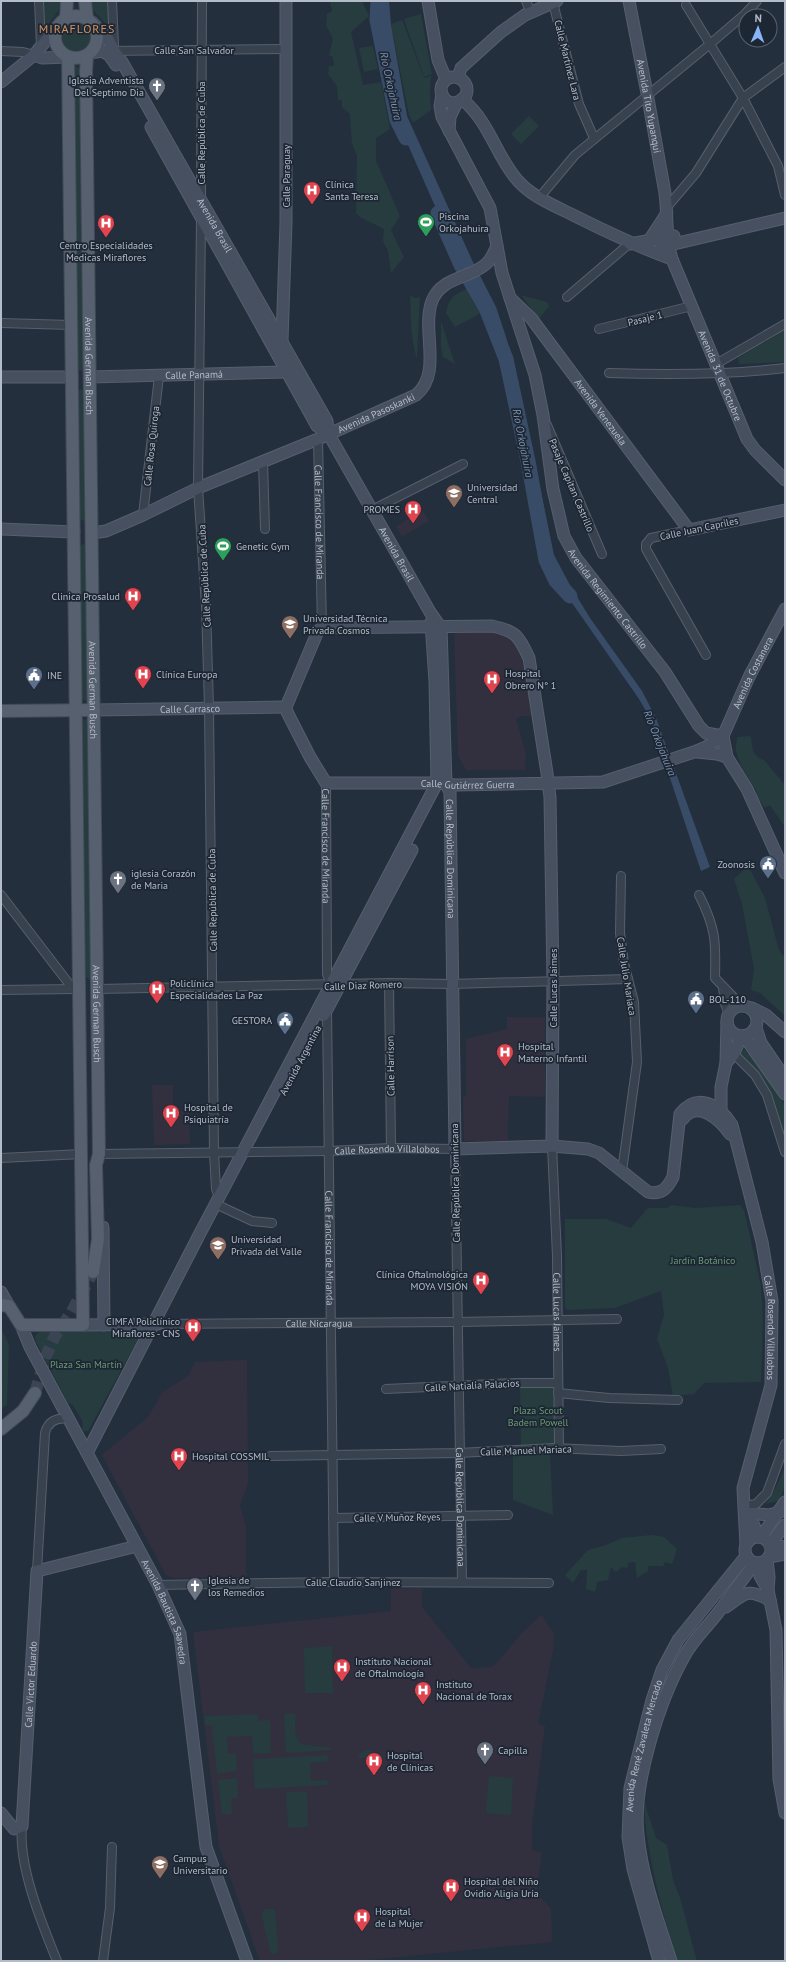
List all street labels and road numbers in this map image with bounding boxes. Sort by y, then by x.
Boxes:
street label: Calle Martínez Lara [551,19,584,102]
street label: Calle San Salvador [154,44,234,57]
street label: Avenida Tito Yupanqui [634,58,664,154]
street label: Calle República de Cuba [195,81,208,185]
street label: Calle Paraguay [280,144,293,208]
street label: Avenida Brasil [194,196,235,255]
street label: Pasaje 1 [626,308,664,329]
street label: Avenida German Busch [82,317,96,415]
street label: Avenida 31 de Octubre [695,328,745,423]
street label: Calle Panamá [165,368,223,382]
street label: Avenida Venezuela [571,376,630,448]
street label: Avenida Pasoskanki [336,390,417,436]
street label: Calle Rosa Quiroga [141,405,162,487]
street label: Pasaje Capitan Castrillo [546,437,597,534]
street label: Calle Francisco de Miranda [312,464,327,580]
street label: Calle Juan Capriles [659,514,739,543]
street label: Calle República de Cuba [195,524,214,628]
street label: Avenida Brasil [376,525,417,584]
street label: Avenida Regimiento Castrillo [565,546,650,652]
street label: Avenida Costanera [730,634,776,711]
street label: Avenida German Busch [86,641,100,739]
street label: Calle Carrasco [160,702,220,716]
street label: Calle Gutiérrez Guerra [421,777,515,792]
street label: Calle Francisco de Miranda [319,789,333,904]
street label: Calle República Dominicana [443,799,458,919]
street label: Calle República de Cuba [205,848,220,952]
street label: Calle Julio Mariaca [614,936,639,1016]
street label: Calle Lucas Jaimes [547,949,560,1027]
street label: Avenida German Busch [90,965,104,1063]
street label: Calle Diaz Romero [324,978,402,993]
street label: Avenida Argentina [276,1023,324,1098]
street label: Calle Harrison [383,1036,398,1096]
street label: Calle República Dominicana [448,1123,463,1243]
street label: Calle Rosendo Villalobos [334,1142,440,1158]
street label: Calle Francisco de Miranda [322,1190,337,1306]
street label: Calle Lucas Jaimes [550,1272,564,1351]
street label: Calle Rosendo Villalobos [761,1274,778,1380]
street label: Calle Nicaragua [285,1317,353,1330]
street label: Calle Natialia Palacios [424,1377,520,1394]
street label: Calle Manuel Mariaca [480,1442,572,1459]
street label: Calle República Dominicana [453,1447,468,1567]
street label: Calle V Muñoz Reyes [353,1510,441,1525]
street label: Avenida Bautista Saavedra [138,1557,190,1665]
street label: Calle Claudio Sanjinez [305,1576,401,1589]
street label: Calle Victor Eduardo [22,1641,40,1728]
street label: Avenida René Zavaleta Mercado [623,1678,665,1812]

